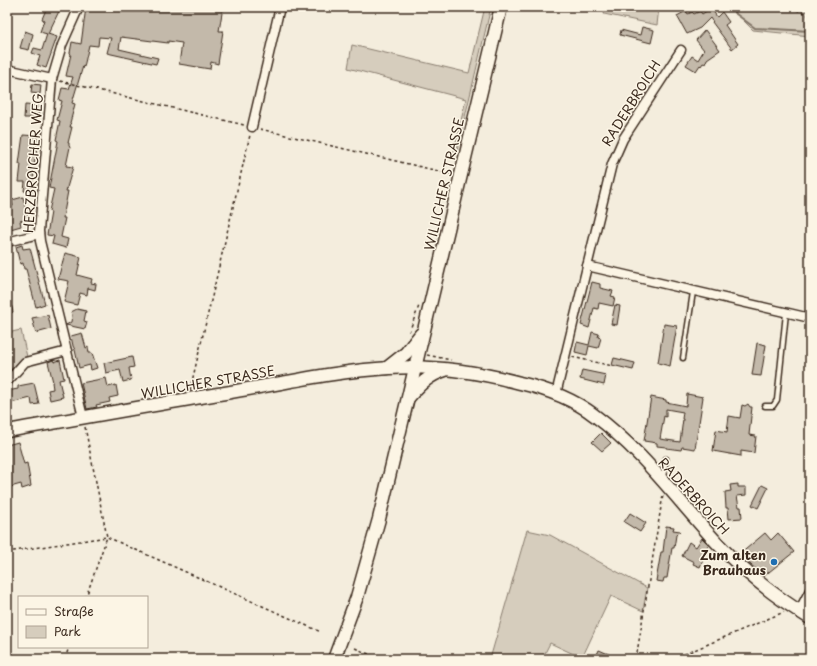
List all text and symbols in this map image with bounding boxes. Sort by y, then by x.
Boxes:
street label: RADERBROICH [597,56,665,149]
street label: HERZBROICHER WEG [18,92,47,234]
street label: WILLICHER STRASSE [419,116,468,252]
street label: WILLICHER STRASSE [139,360,276,403]
street label: RADERBROICH [655,453,734,538]
place label: Zum alten Brauhaus [700,545,766,579]
marker: Zum alten Brauhaus [769,557,779,567]
legend [18,596,148,648]
text: Straße [54,602,94,620]
text: Park [54,622,81,640]

